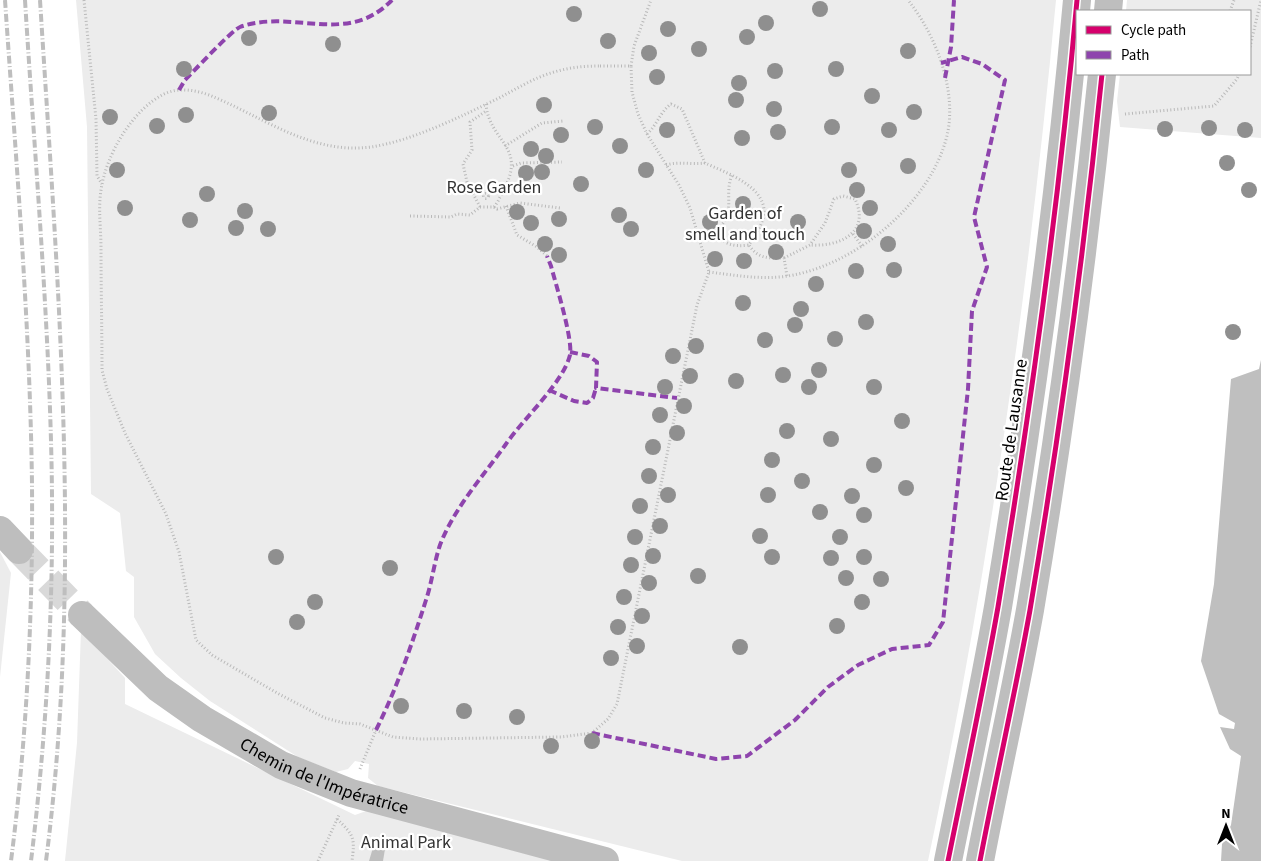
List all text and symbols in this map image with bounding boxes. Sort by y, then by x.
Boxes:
legend [1076,10,1251,75]
text: Cycle path [1121,20,1186,41]
text: Path [1121,45,1149,66]
park label: Rose Garden [447,175,541,200]
park label: Garden of smell and touch [685,201,805,247]
street label: Route de Lausanne [989,357,1034,503]
street label: Chemin de l'Impératrice [235,732,411,821]
north arrow [1201,801,1251,851]
text: N [1221,804,1231,824]
park label: Animal Park [361,830,451,855]

